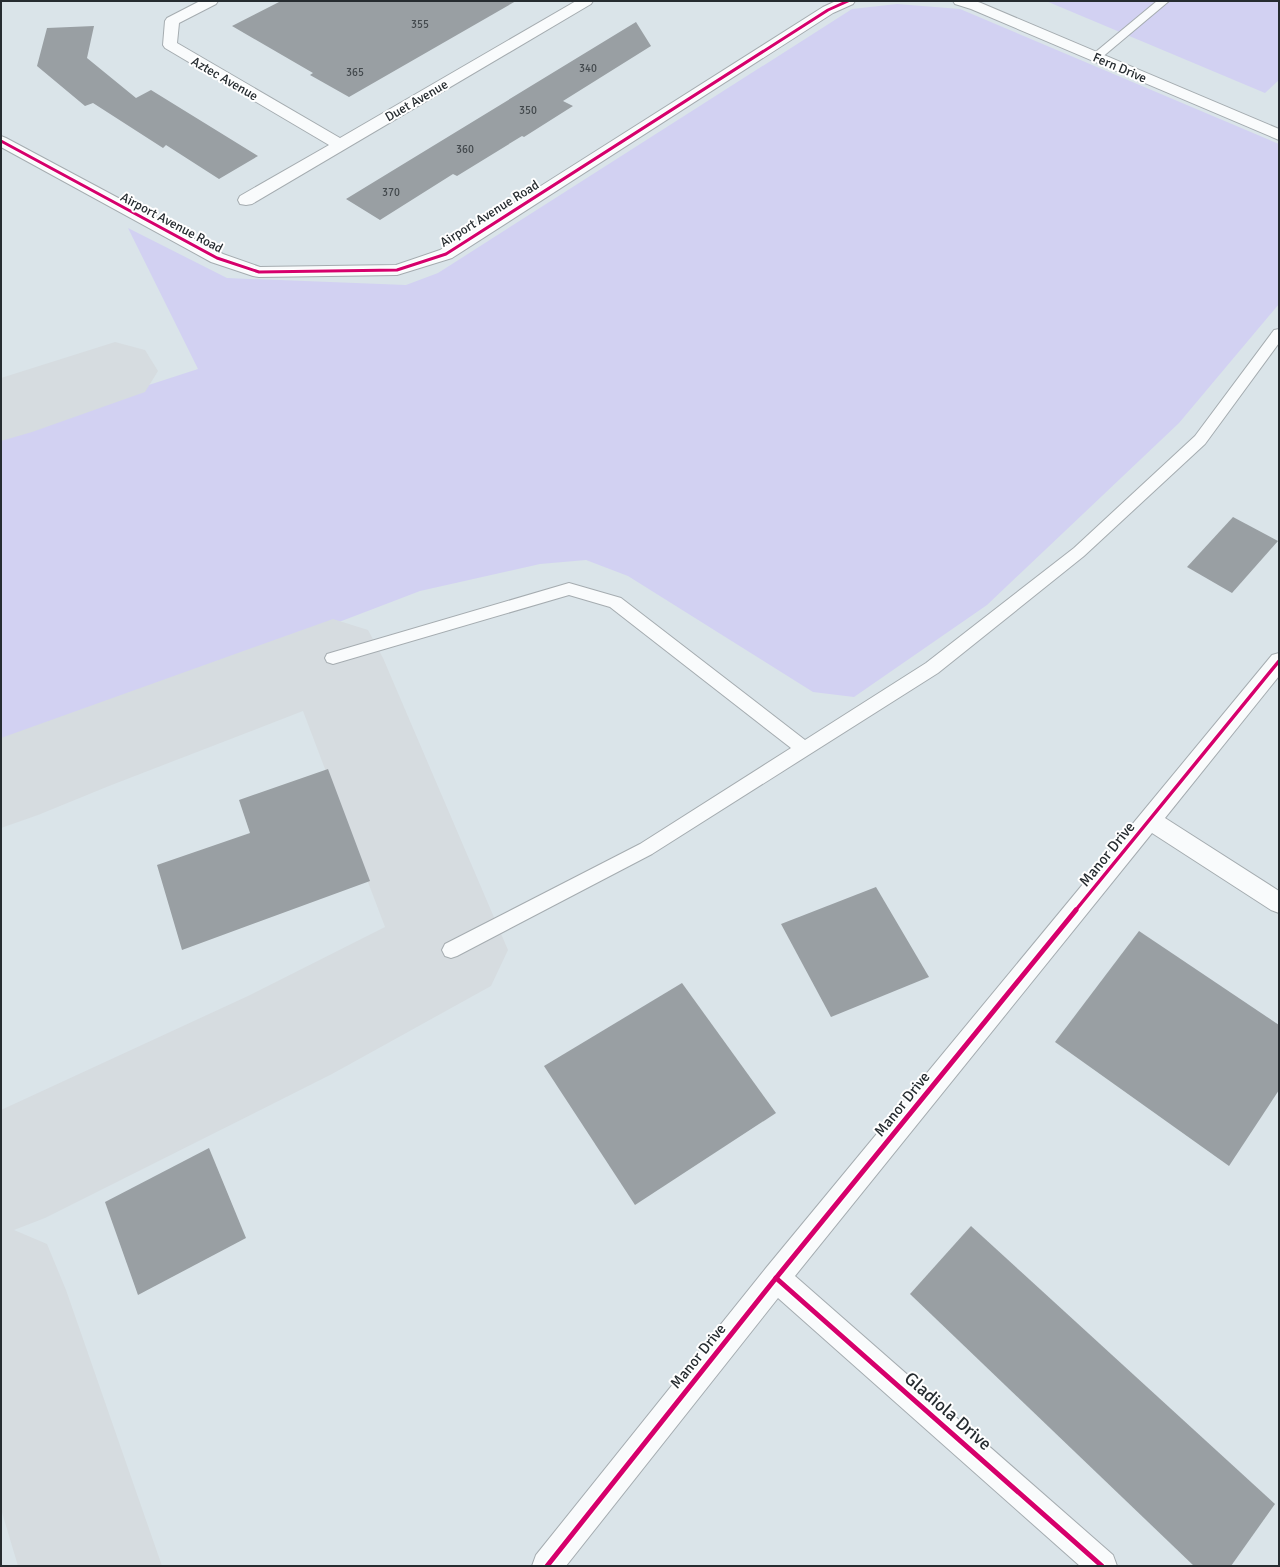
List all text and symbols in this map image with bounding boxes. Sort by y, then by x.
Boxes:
house number: 355 [411,18,429,31]
street label: Fern Drive [1090,49,1149,86]
street label: Aztec Avenue [188,53,261,104]
house number: 340 [579,62,597,75]
house number: 365 [346,66,364,79]
street label: Duet Avenue [382,76,451,125]
house number: 350 [519,104,537,117]
house number: 360 [456,143,474,156]
street label: Airport Avenue Road [437,177,542,251]
house number: 370 [382,186,400,199]
street label: Airport Avenue Road [118,189,226,257]
street label: Manor Drive [1075,818,1139,890]
street label: Manor Drive [870,1068,934,1140]
street label: Manor Drive [666,1320,730,1392]
street label: Gladiola Drive [900,1367,996,1455]

